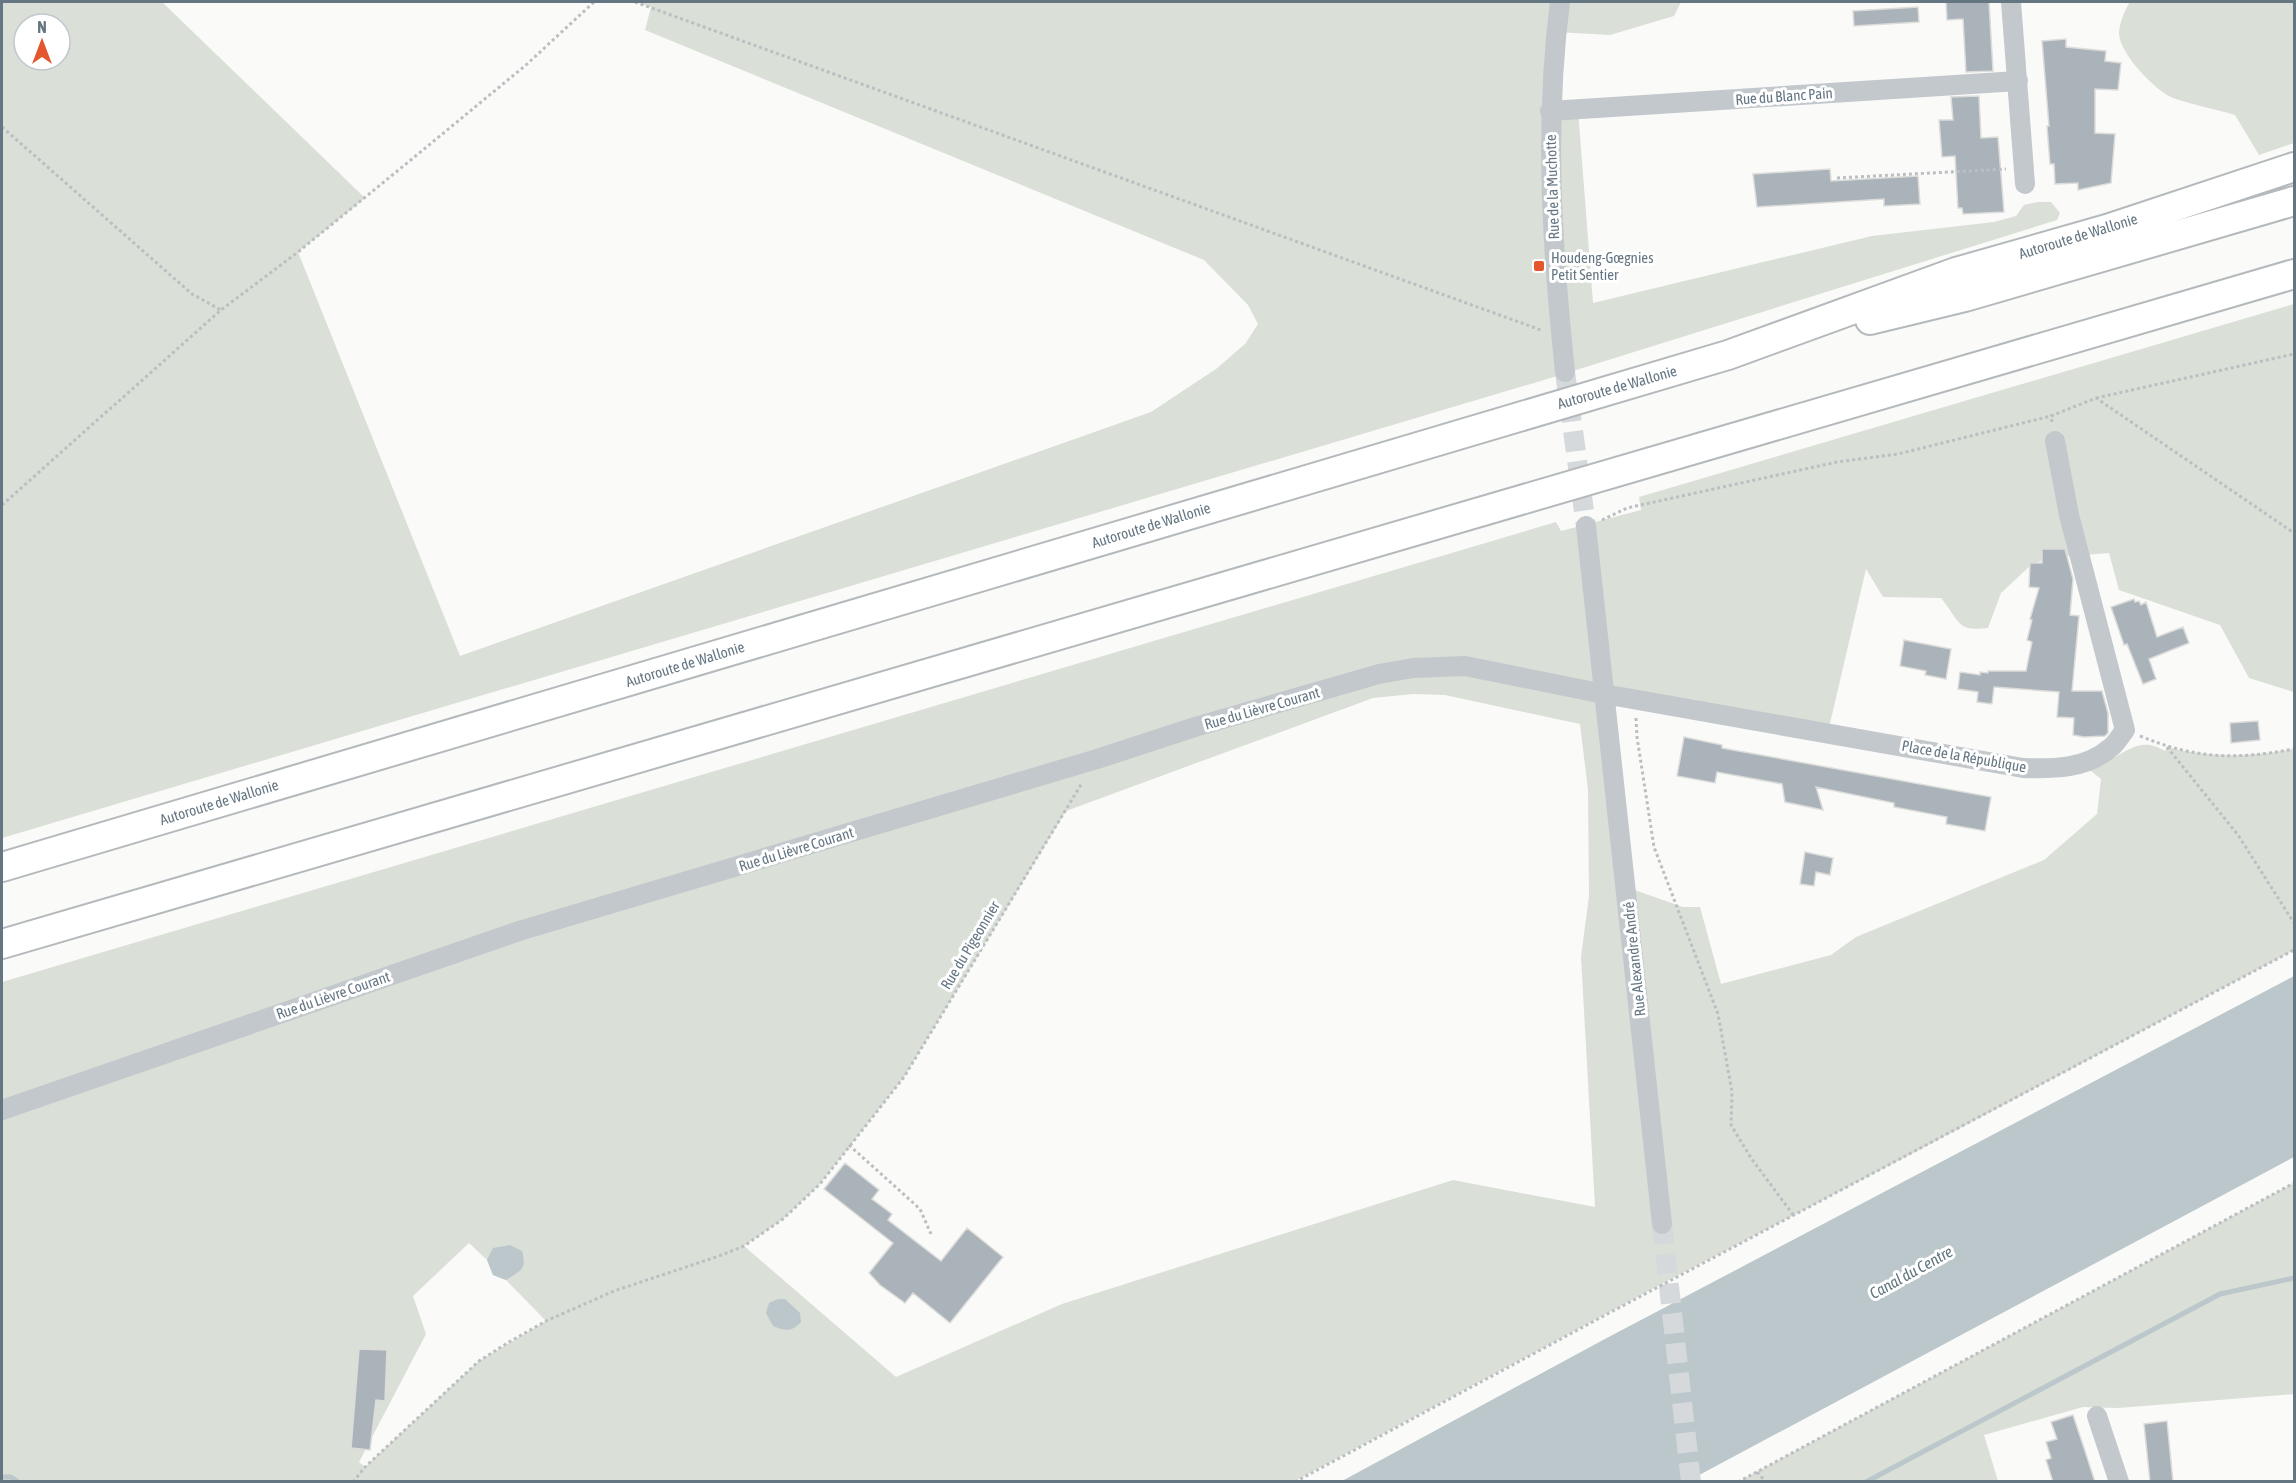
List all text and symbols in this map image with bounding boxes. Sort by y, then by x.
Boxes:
north arrow [12,12,72,72]
text: N [37,18,47,36]
street label: Rue du Blanc Pain [1735,84,1833,108]
street label: Rue de la Muchotte [1542,134,1562,240]
street label: Autoroute de Wallonie [2017,210,2140,262]
place label: Houdeng-Gœgnies Petit Sentier [1551,249,1653,283]
marker: Houdeng-Gœgnies Petit Sentier [1532,259,1546,273]
street label: Autoroute de Wallonie [1555,362,1679,412]
street label: Autoroute de Wallonie [1090,499,1213,551]
street label: Autoroute de Wallonie [624,638,747,690]
street label: Rue du Lièvre Courant [1202,683,1322,733]
street label: Place de la République [1900,737,2028,775]
street label: Autoroute de Wallonie [158,776,281,828]
street label: Rue du Lièvre Courant [737,823,855,875]
street label: Rue du Pigeonnier [937,897,1003,992]
street label: Rue Alexandre André [1620,901,1648,1017]
street label: Rue du Lièvre Courant [274,968,392,1022]
water label: Canal du Centre [1866,1242,1956,1302]

